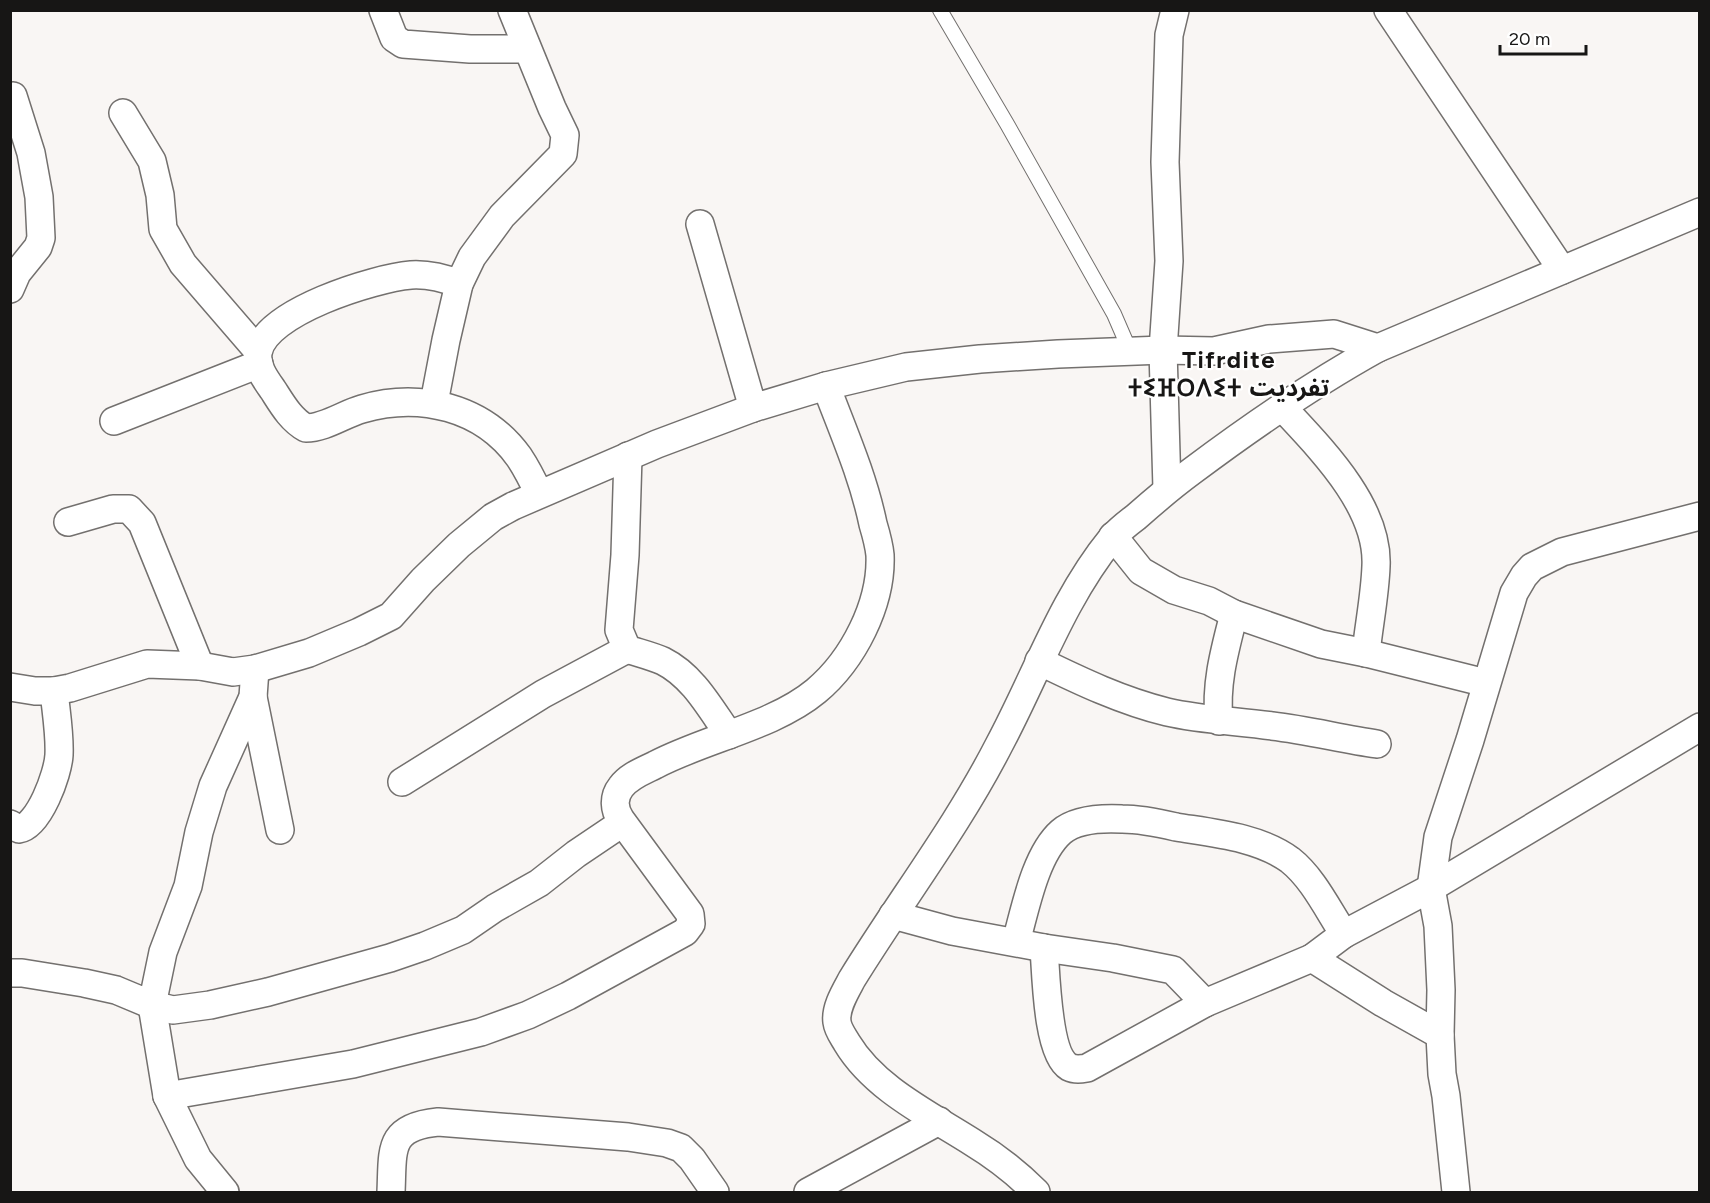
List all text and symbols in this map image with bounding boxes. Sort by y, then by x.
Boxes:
scale bar [1500,18,1586,56]
text: 20 m [1509,28,1550,50]
district label: Tifrdite ⵜⵉⴼⵔⴷⵉⵜ تفرديت [1129,345,1330,402]

